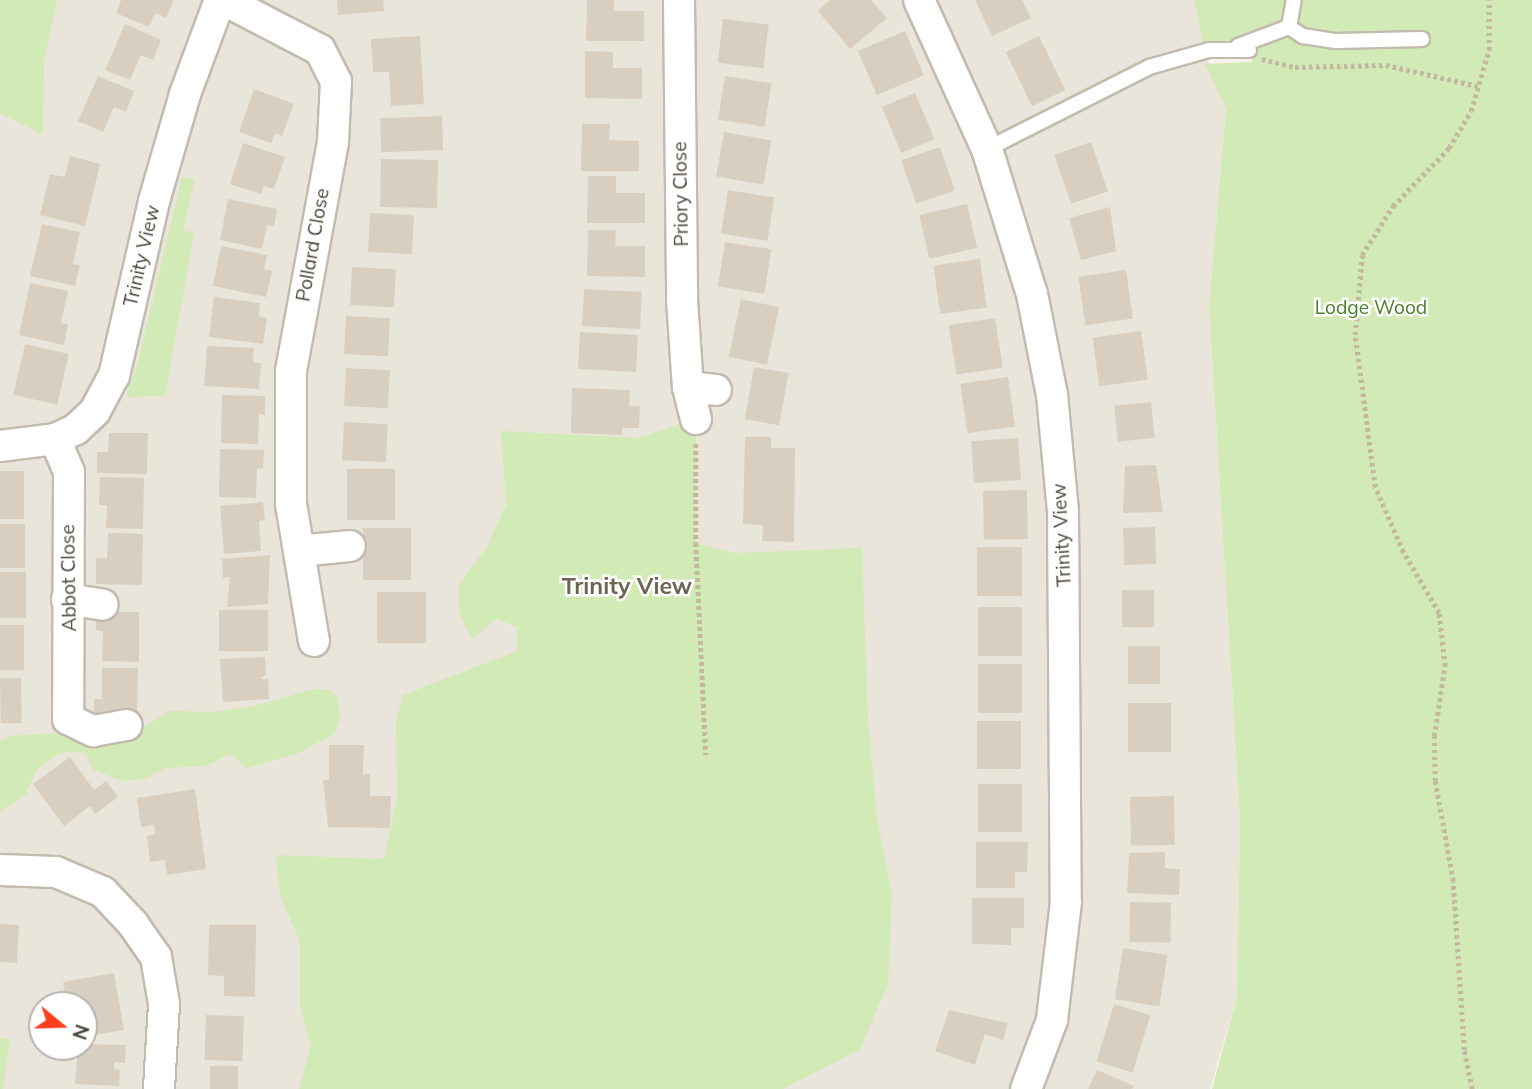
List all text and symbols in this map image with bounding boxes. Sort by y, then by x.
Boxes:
street label: Priory Close [669,141,693,247]
street label: Pollard Close [292,187,334,303]
street label: Trinity View [119,203,165,309]
park label: Lodge Wood [1315,297,1427,319]
street label: Trinity View [1048,483,1076,587]
street label: Abbot Close [57,524,81,632]
district label: Trinity View [562,572,692,600]
north arrow [28,991,98,1061]
text: N [67,1021,95,1043]

